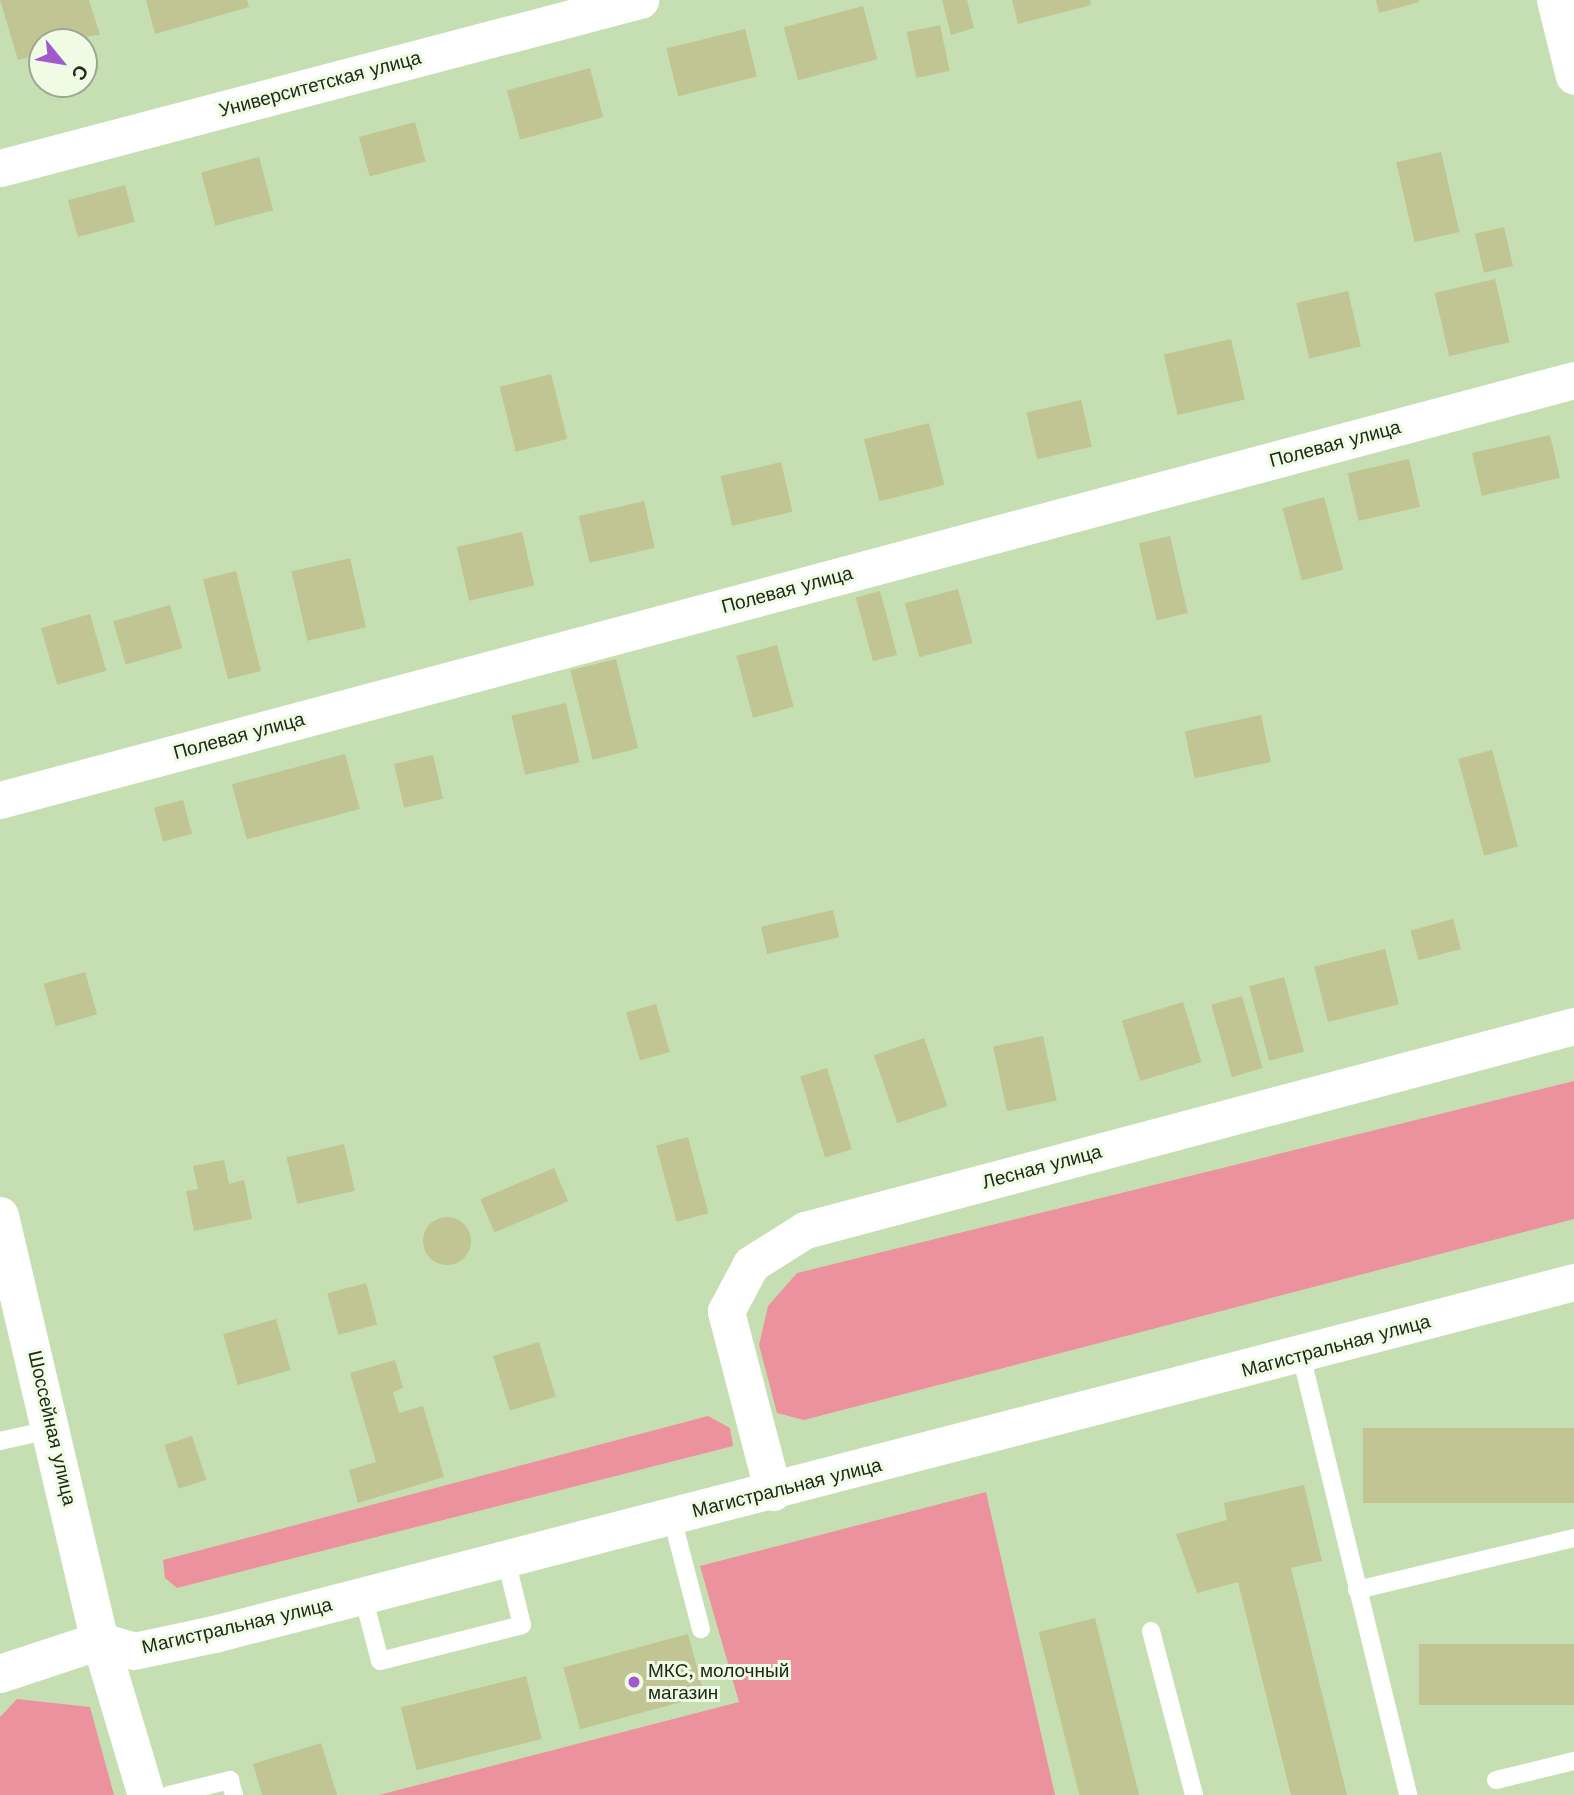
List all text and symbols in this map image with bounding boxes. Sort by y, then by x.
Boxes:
north arrow [28,28,98,98]
street label: Университетская улица [217,46,423,122]
text: С [66,61,93,84]
street label: Полевая улица [1267,416,1403,472]
street label: Полевая улица [719,562,855,618]
street label: Полевая улица [171,708,307,764]
street label: Лесная улица [980,1140,1104,1194]
street label: Магистральная улица [1239,1310,1433,1382]
street label: Шоссейная улица [23,1348,81,1508]
street label: Магистральная улица [690,1453,884,1523]
street label: Магистральная улица [140,1593,334,1659]
place label: МКС, молочный магазин [648,1660,789,1704]
marker: МКС, молочный магазин [626,1674,642,1690]

